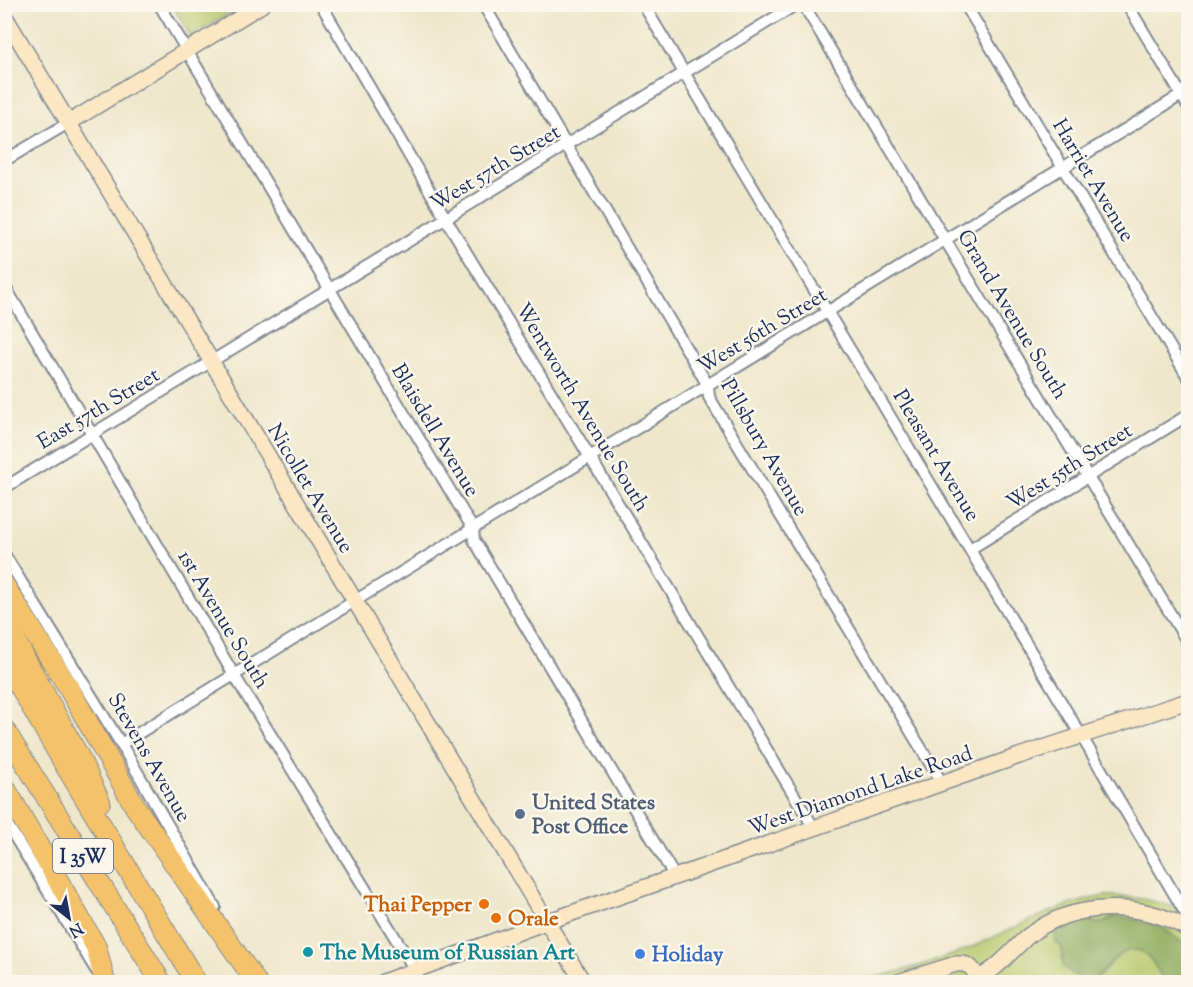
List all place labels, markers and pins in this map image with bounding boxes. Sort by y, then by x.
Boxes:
place label: United States Post Office [532,789,655,843]
marker: United States Post Office [513,807,527,821]
place label: Thai Pepper [364,891,472,921]
marker: Thai Pepper [477,897,491,911]
place label: Orale [508,905,559,935]
marker: Orale [489,911,503,925]
place label: The Museum of Russian Art [320,939,576,969]
place label: Holiday [652,941,724,971]
marker: The Museum of Russian Art [301,945,315,959]
marker: Holiday [633,947,647,961]

